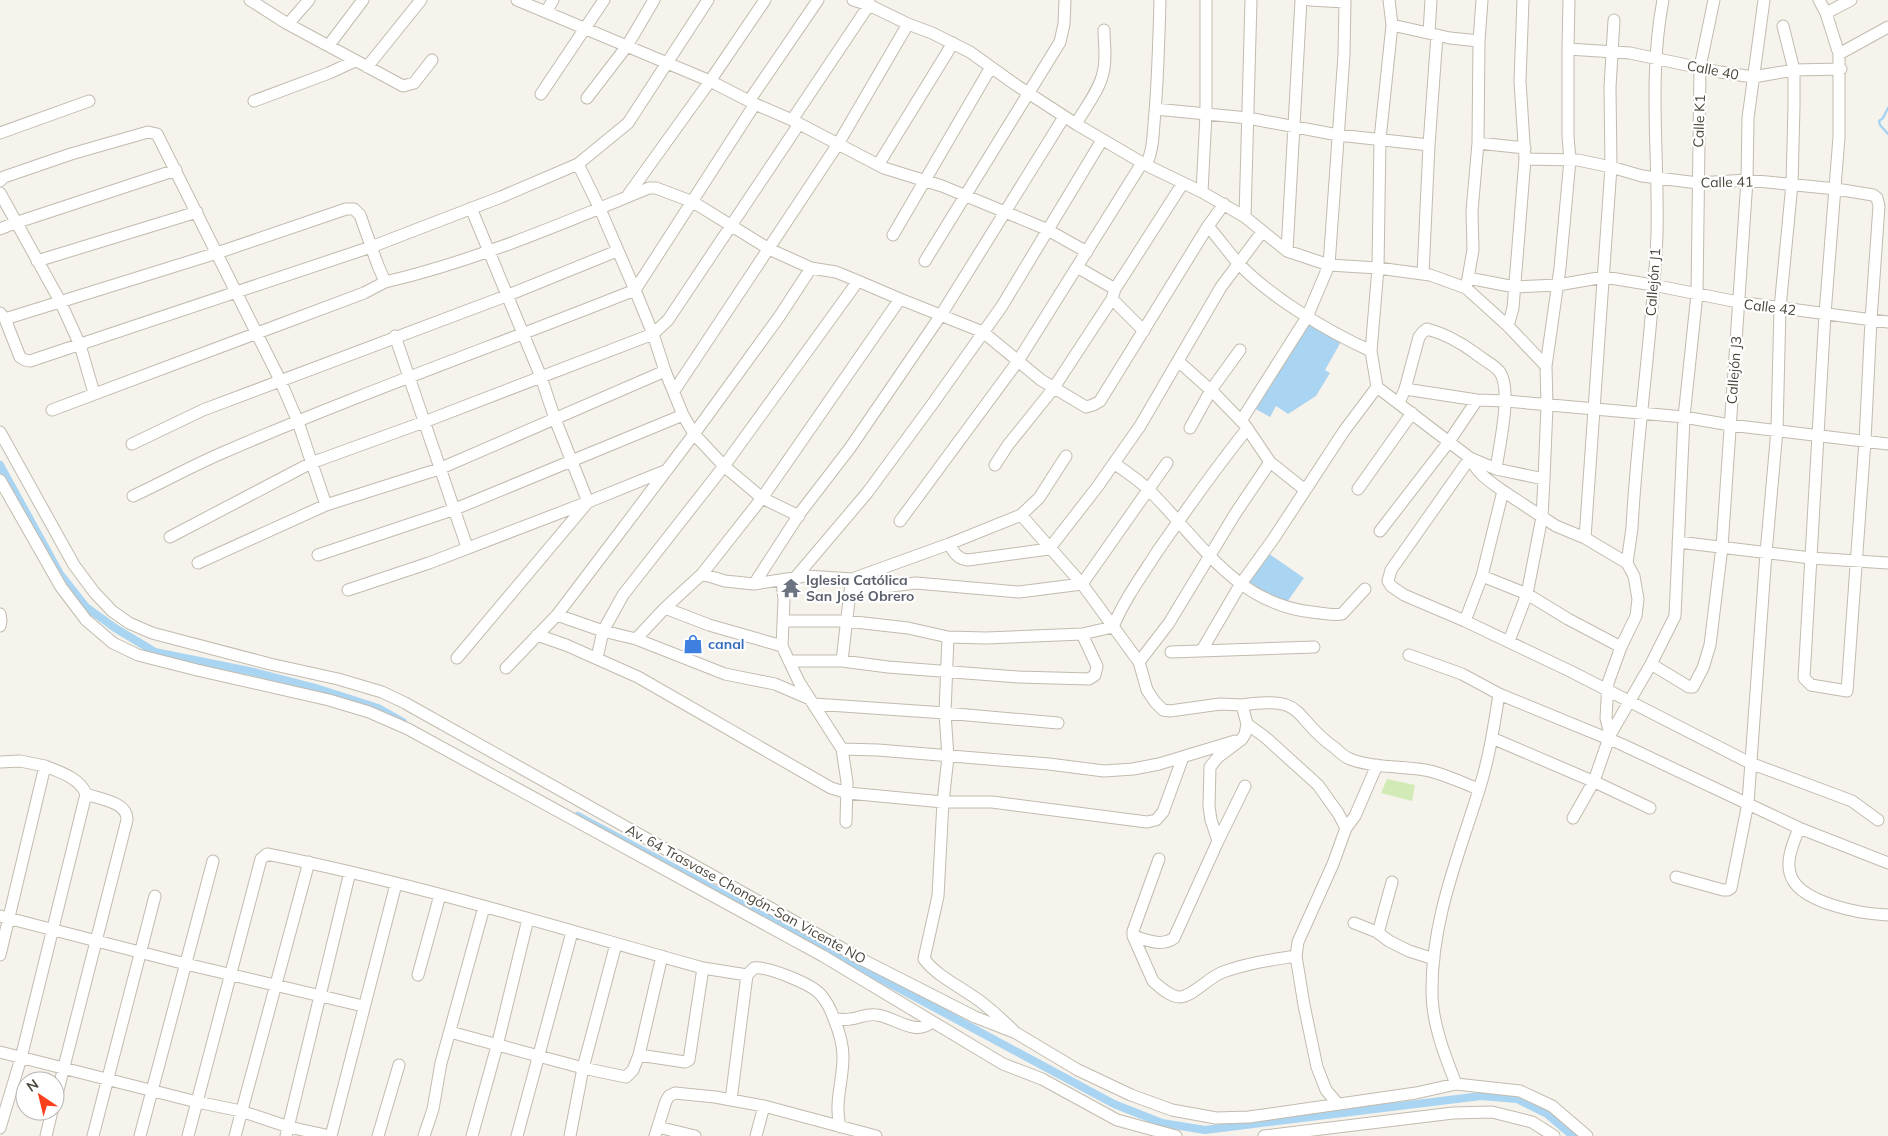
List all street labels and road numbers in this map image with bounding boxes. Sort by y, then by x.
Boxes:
street label: Calle 40 [1686,56,1740,84]
street label: Calle K1 [1689,94,1709,148]
street label: Calle 41 [1701,173,1753,191]
street label: Callejón J1 [1642,247,1664,317]
street label: Calle 42 [1743,295,1797,319]
street label: Callejón J3 [1723,335,1745,405]
street label: Av. 64 Trasvase Chongón-San Vicente NO [623,820,869,968]

